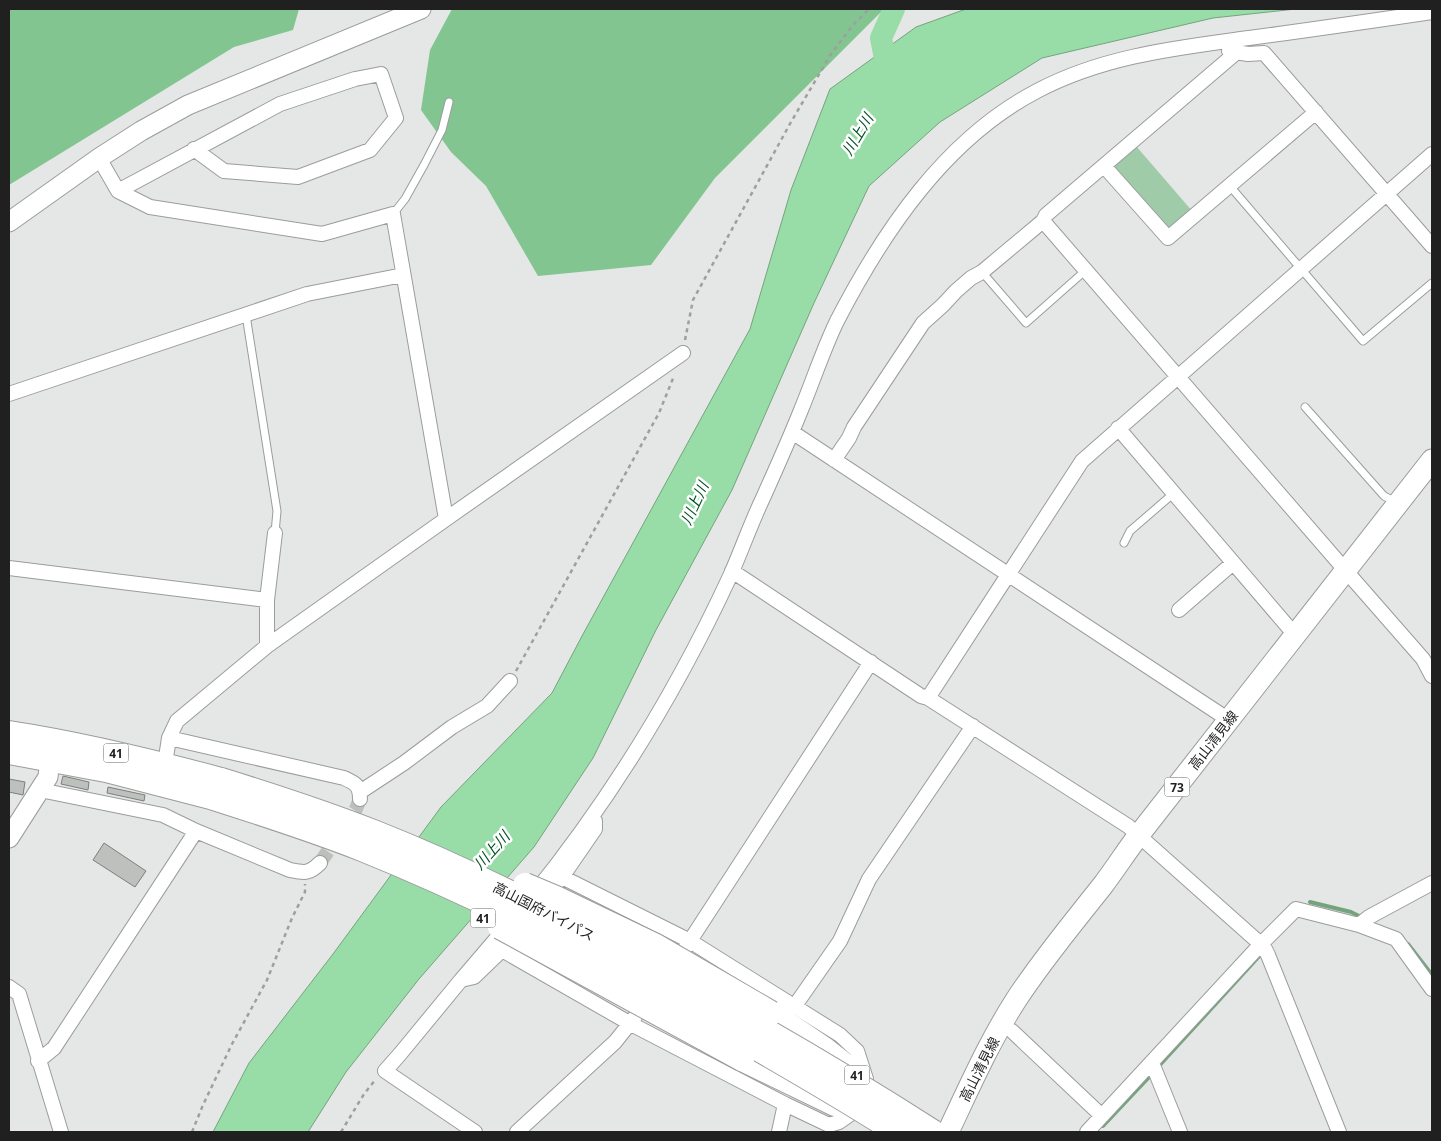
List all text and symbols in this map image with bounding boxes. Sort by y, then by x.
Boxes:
water label: 川上川 [837,108,878,158]
water label: 川上川 [675,477,713,528]
street label: 高山清見線 [1184,707,1242,773]
road number: 41 [104,744,128,762]
road number: 73 [1164,778,1190,796]
water label: 川上川 [469,825,515,873]
street label: 高山国府バイパス [490,877,598,945]
road number: 41 [470,908,496,928]
street label: 高山清見線 [955,1034,1003,1104]
road number: 41 [844,1066,870,1084]

